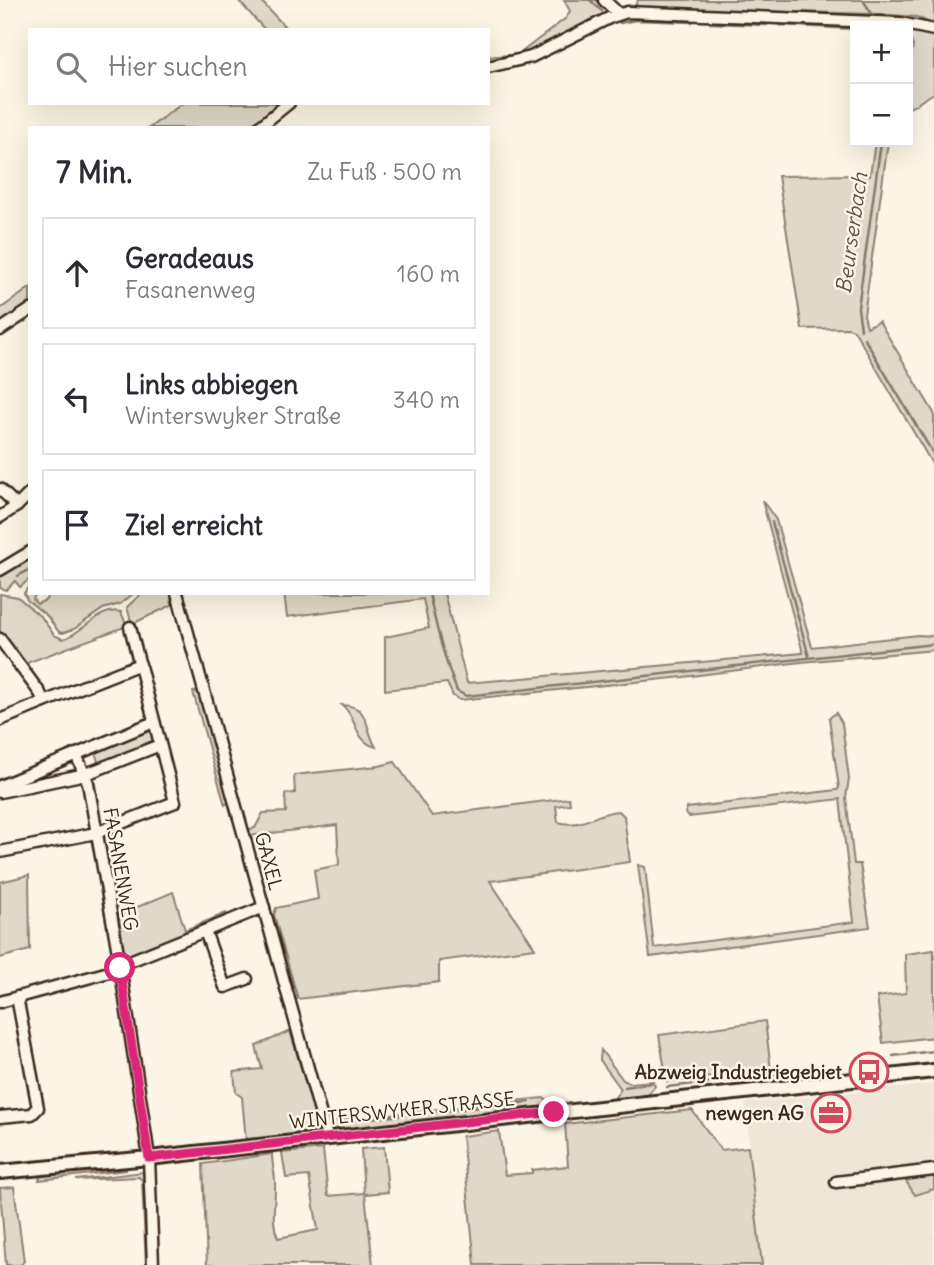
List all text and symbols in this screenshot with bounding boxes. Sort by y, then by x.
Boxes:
map controls [850,21,913,147]
button: + [850,21,913,84]
search box [28,28,490,105]
icon: search [52,48,90,86]
text: Hier suchen [108,50,248,83]
button: − [850,84,913,147]
text: 7 Min. [56,153,132,191]
text: Zu Fuß · 500 m [307,157,462,186]
water label: Beurserbach [830,170,873,295]
text: Geradeaus [125,242,254,275]
icon: ahead [58,254,96,292]
text: 160 m [397,259,460,288]
text: Fasanenweg [125,275,256,304]
text: Links abbiegen [125,368,298,401]
icon: left [58,380,96,418]
text: 340 m [393,385,460,414]
text: Winterswyker Straße [125,401,341,430]
icon: arrive [58,506,96,544]
text: Ziel erreicht [125,509,263,542]
street label: FASANENWEG [98,806,144,932]
street label: GAXEL [250,829,288,893]
route start [104,952,135,983]
bus stop icon: Abzweig Industriegebiet [848,1051,890,1093]
place label: Abzweig Industriegebiet [635,1060,843,1084]
street label: WINTERSWYKER STRASSE [288,1086,516,1134]
office icon: newgen AG [810,1092,852,1134]
route end [538,1096,569,1127]
place label: newgen AG [706,1101,804,1125]

